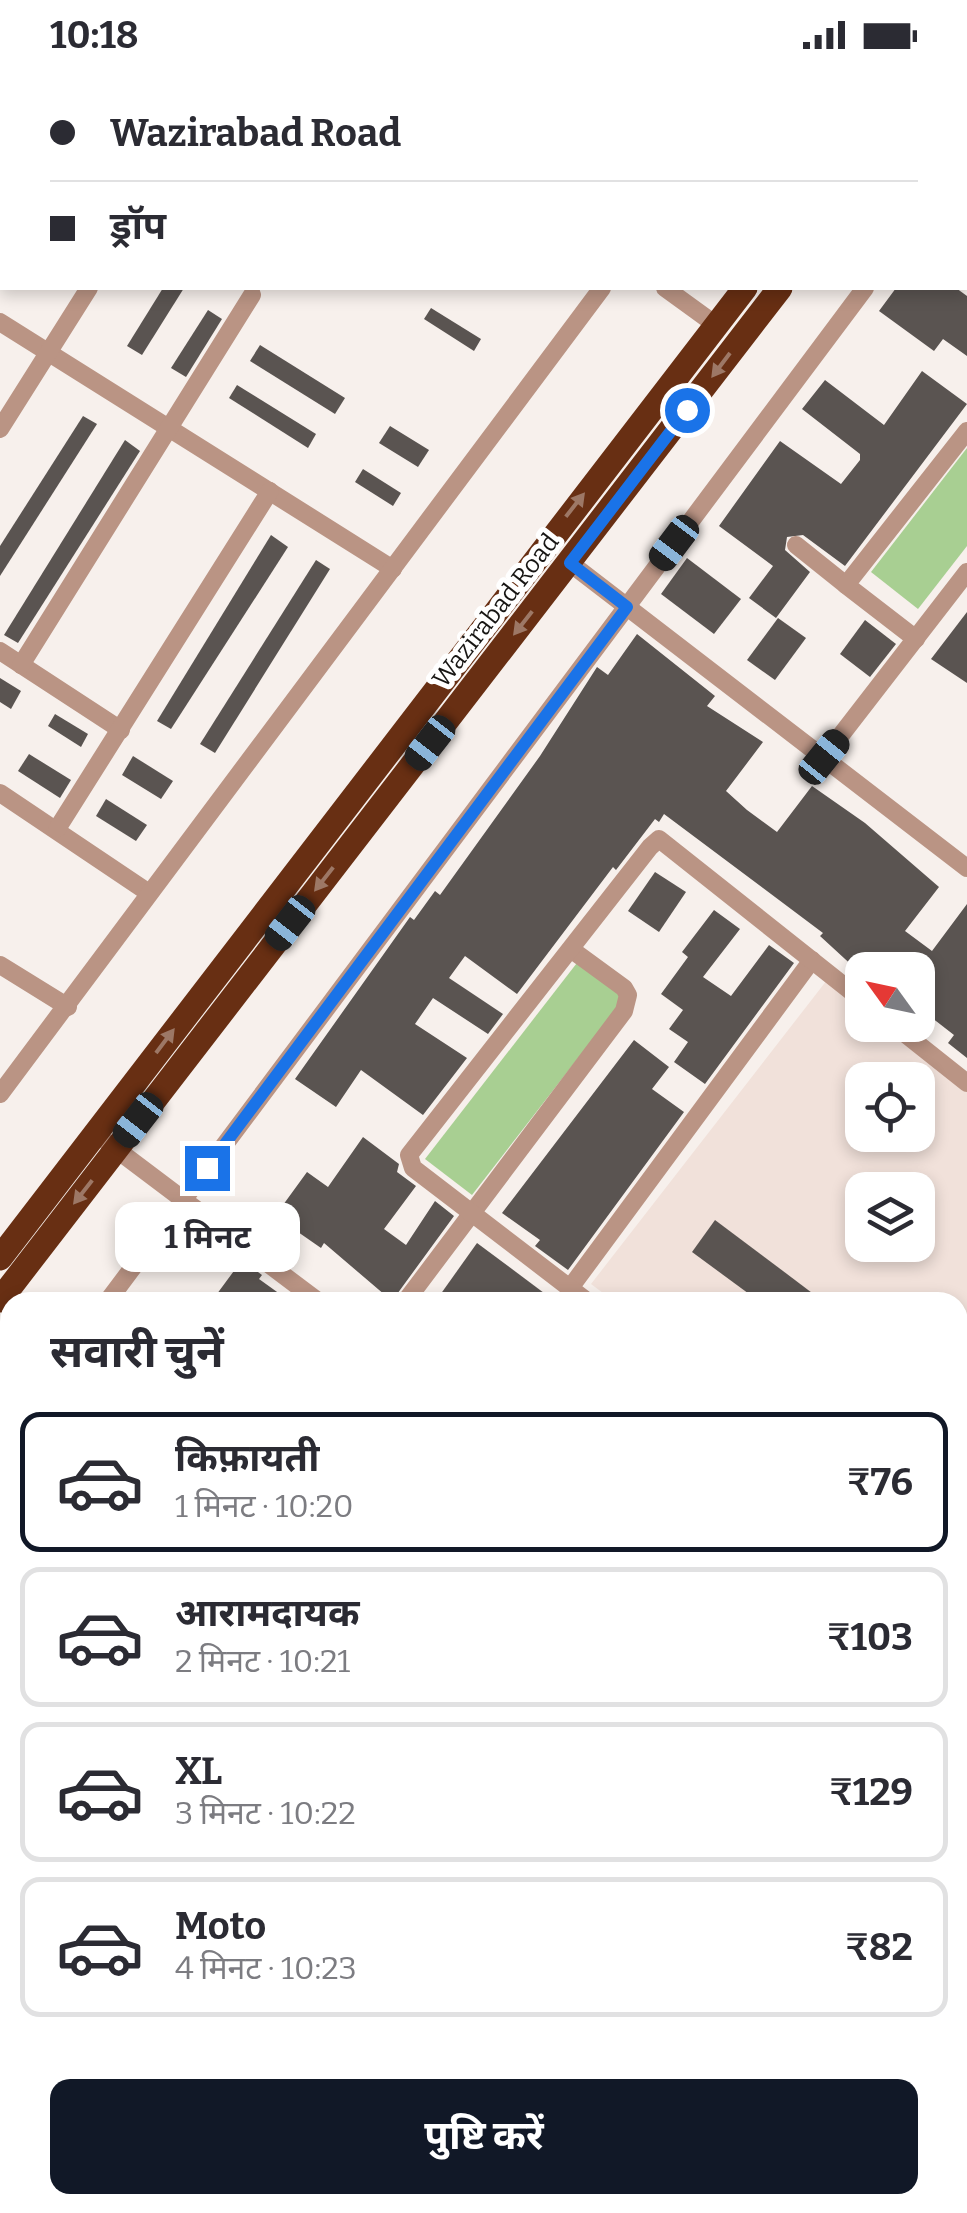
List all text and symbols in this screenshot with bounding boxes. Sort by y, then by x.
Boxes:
text: 10:18 [50,12,139,58]
text: Wazirabad Road [110,110,401,156]
text: ड्रॉप [110,203,166,249]
one-way arrow [711,352,732,378]
route start [665,388,710,433]
one-way arrow [564,492,585,518]
car [644,510,704,576]
street label: Wazirabad Road [426,527,565,694]
one-way arrow [513,610,534,636]
car [400,710,460,776]
car [793,724,855,790]
one-way arrow [313,866,334,892]
car [260,890,320,956]
north arrow [845,952,935,1042]
map controls [845,952,935,1262]
one-way arrow [154,1028,174,1054]
button: locate [845,1062,935,1152]
car [108,1087,168,1153]
route end [185,1146,230,1191]
button: layers [845,1172,935,1262]
one-way arrow [73,1179,93,1205]
callout: 1 मिनट [114,1203,300,1273]
text: 1 मिनट [164,1218,251,1256]
text: सवारी चुनें [50,1325,224,1379]
text: किफ़ायती [175,1435,319,1481]
icon: car [55,1437,145,1527]
text: ₹76 [847,1459,913,1505]
text: 1 मिनट · 10:20 [175,1487,353,1525]
text: आरामदायक [175,1590,359,1636]
icon: car [55,1592,145,1682]
text: ₹103 [827,1614,913,1660]
text: 2 मिनट · 10:21 [175,1642,350,1680]
icon: car [55,1747,145,1837]
text: XL [175,1748,222,1794]
text: ₹129 [829,1769,913,1815]
text: 3 मिनट · 10:22 [175,1794,356,1832]
icon: car [55,1902,145,1992]
text: Moto [175,1903,266,1949]
text: ₹82 [845,1924,913,1970]
text: 4 मिनट · 10:23 [175,1949,357,1987]
button: पुष्टि करें [50,2079,918,2194]

